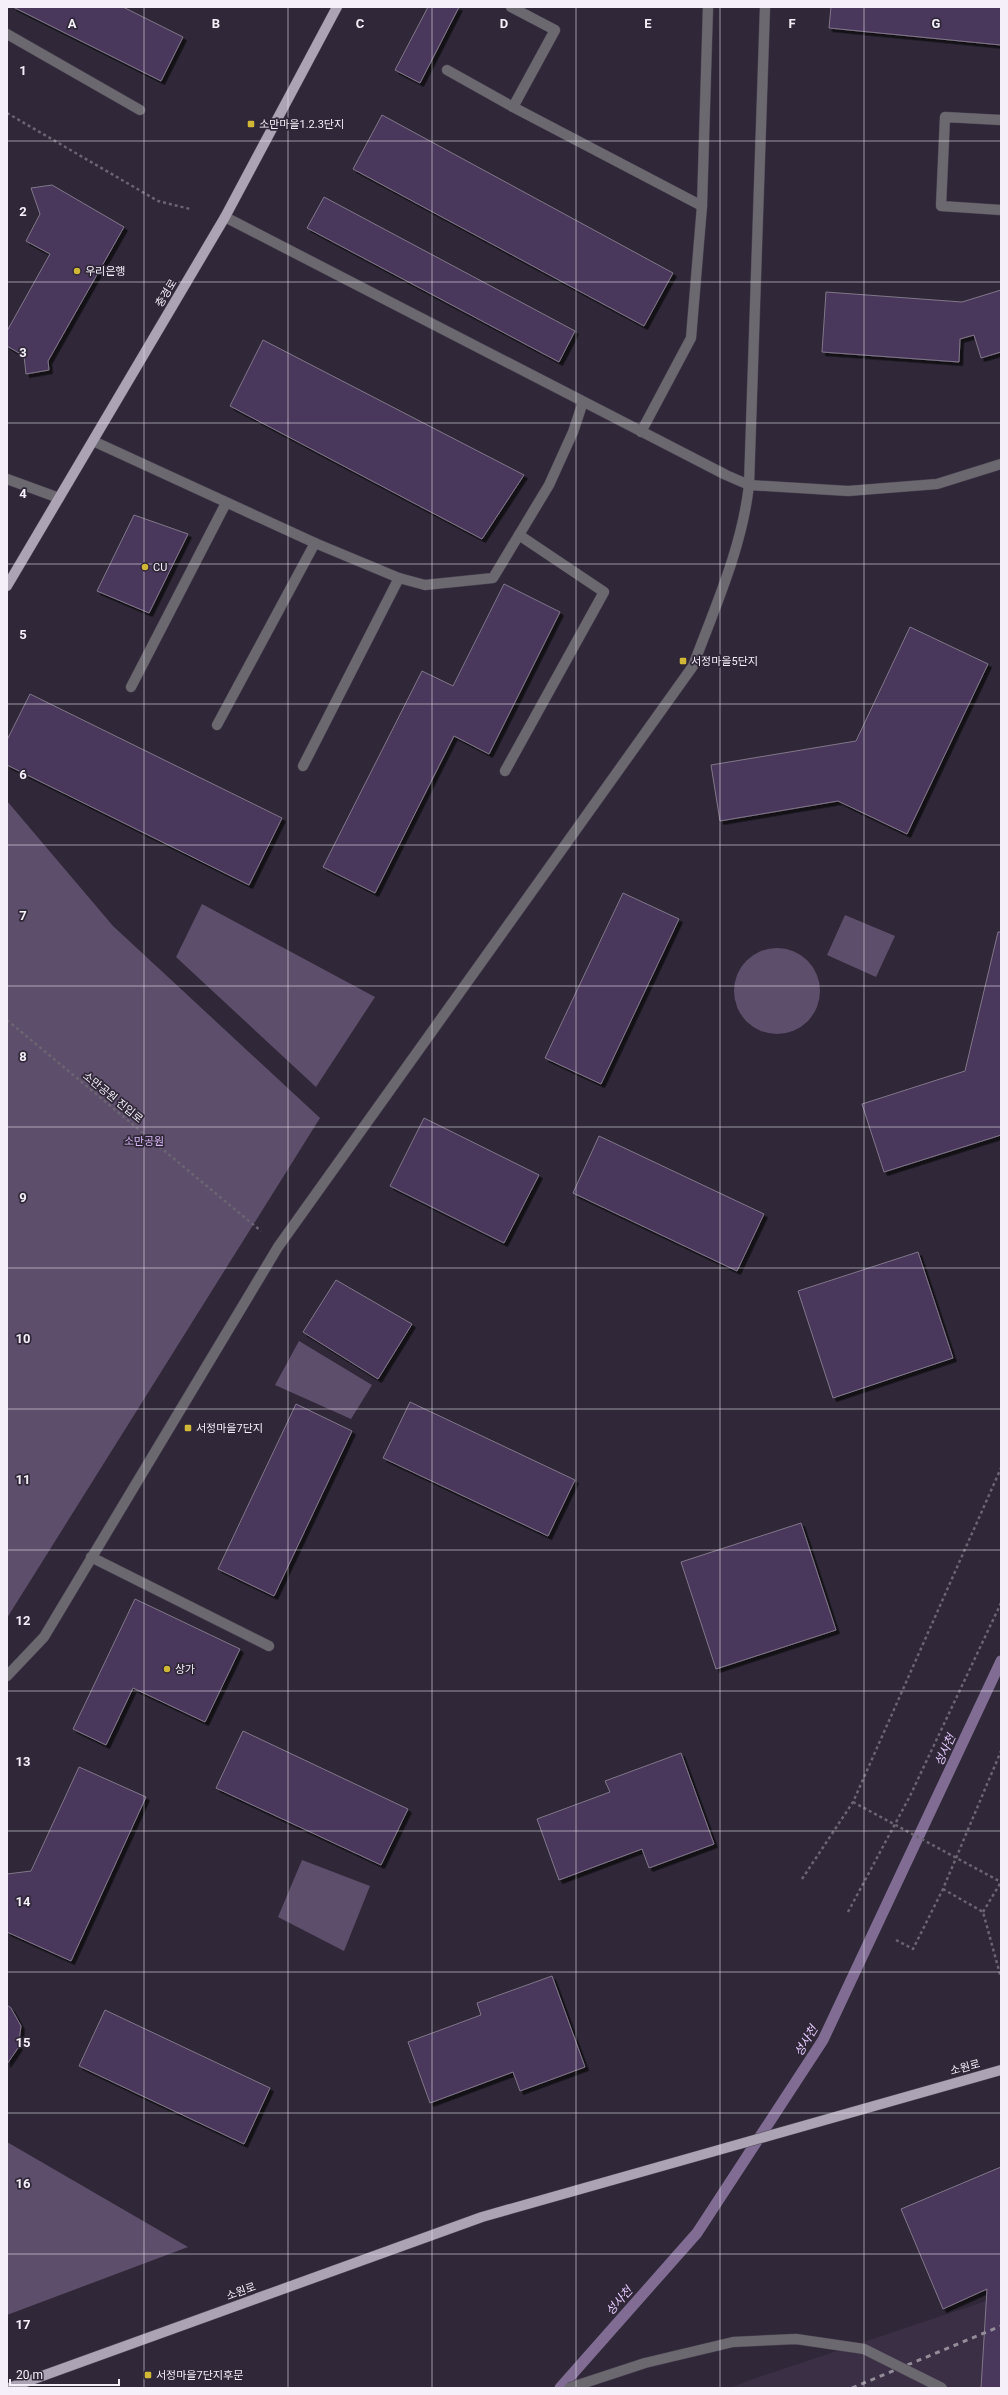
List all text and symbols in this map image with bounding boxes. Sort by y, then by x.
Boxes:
text: A [68,16,77,31]
text: B [212,16,220,31]
text: C [356,16,365,31]
text: D [500,16,508,31]
text: E [644,16,652,31]
text: F [788,16,796,31]
text: G [932,16,941,31]
text: 1 [19,63,27,78]
place label: 소만마을1.2.3단지 [259,118,344,131]
marker: 소만마을1.2.3단지 [246,119,256,129]
text: 2 [19,204,27,219]
place label: 우리은행 [85,265,125,278]
marker: 우리은행 [72,266,82,276]
street label: 충경로 [153,277,180,310]
text: 3 [19,345,27,360]
text: 4 [19,486,27,501]
place label: CU [153,561,167,574]
marker: CU [140,562,150,572]
text: 5 [19,627,27,642]
place label: 서정마을5단지 [691,655,758,668]
marker: 서정마을5단지 [678,656,688,666]
text: 6 [19,767,27,782]
text: 7 [19,908,27,923]
text: 8 [19,1049,27,1064]
street label: 소만공원 진입로 [80,1069,145,1126]
park label: 소만공원 [124,1135,164,1148]
text: 9 [19,1190,27,1205]
text: 10 [16,1331,30,1346]
place label: 서정마을7단지 [196,1422,263,1435]
marker: 서정마을7단지 [183,1423,193,1433]
text: 11 [16,1472,30,1487]
text: 12 [16,1613,30,1628]
place label: 상가 [175,1663,195,1676]
marker: 상가 [162,1664,172,1674]
water label: 성사천 [932,1730,959,1768]
text: 13 [16,1754,30,1769]
text: 14 [16,1894,31,1909]
water label: 성사천 [791,2022,822,2059]
text: 15 [16,2035,30,2050]
street label: 소원로 [949,2057,981,2078]
text: 16 [16,2176,31,2191]
street label: 소원로 [225,2280,258,2303]
water label: 성사천 [603,2282,636,2318]
text: 17 [16,2317,30,2332]
scale bar [10,2361,119,2387]
text: 20 m [16,2368,43,2382]
place label: 서정마을7단지후문 [156,2369,243,2382]
marker: 서정마을7단지후문 [143,2370,153,2380]

